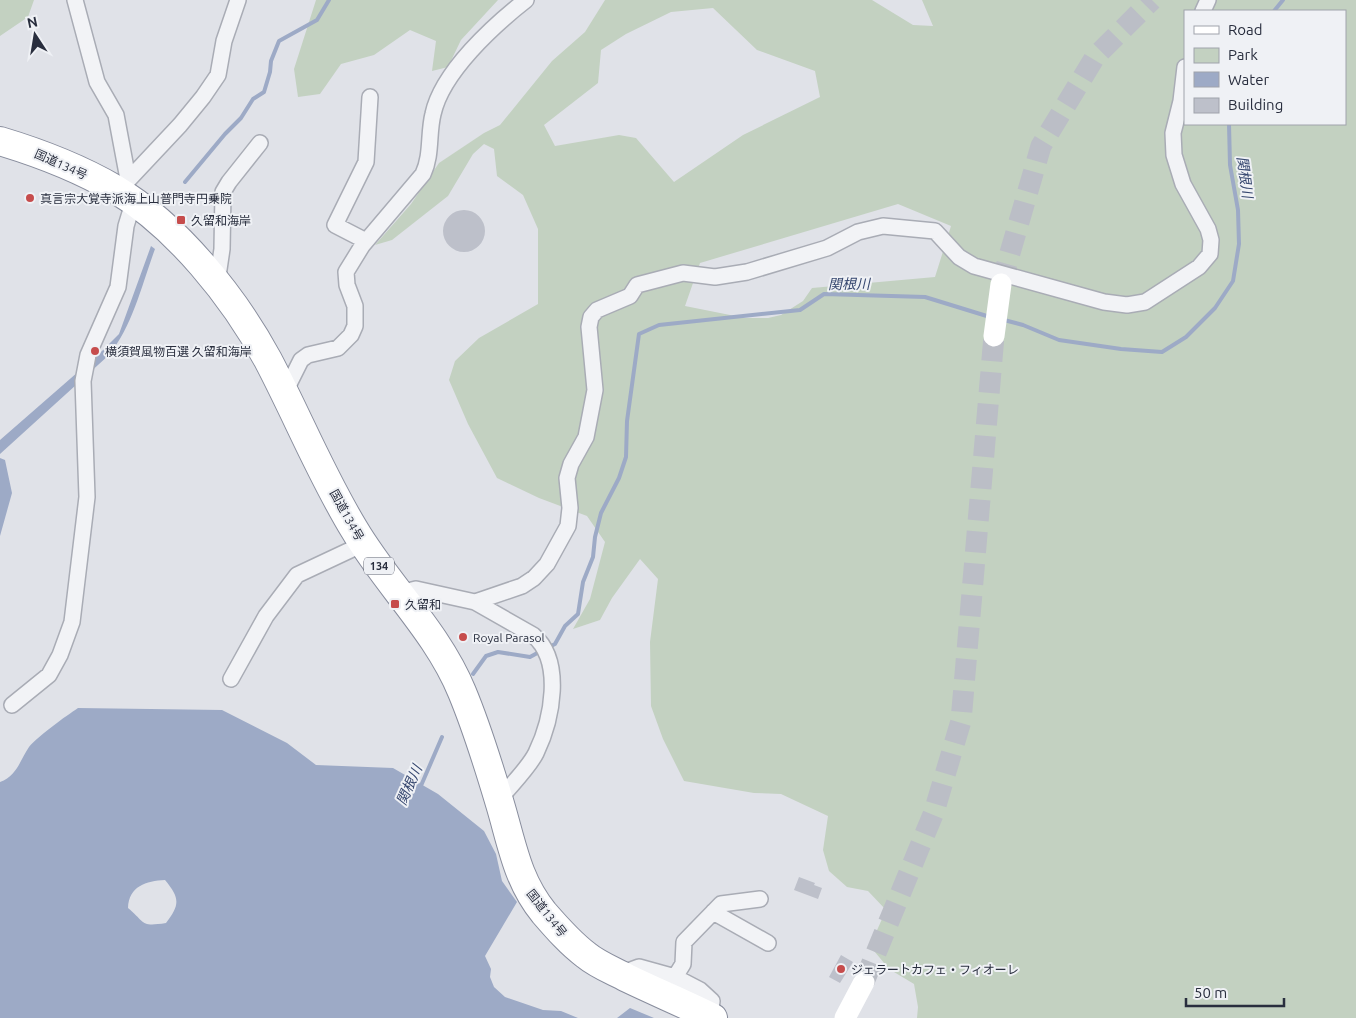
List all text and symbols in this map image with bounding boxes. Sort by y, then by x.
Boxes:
north arrow [10,10,60,60]
legend [1184,10,1346,125]
text: N [26,13,39,31]
text: Road [1228,21,1263,38]
text: Park [1228,46,1258,63]
text: Water [1228,71,1269,88]
text: Building [1228,96,1283,113]
street label: 国道134号 [33,147,89,181]
water label: 関根川 [1234,155,1256,201]
marker: 真言宗大覚寺派海上山普門寺円乗院 [24,192,36,204]
place label: 真言宗大覚寺派海上山普門寺円乗院 [40,192,232,205]
marker: 久留和海岸 [175,214,187,226]
place label: 久留和海岸 [191,214,251,227]
water label: 関根川 [828,276,872,292]
marker: 横須賀風物百選 久留和海岸 [89,345,101,357]
place label: 横須賀風物百選 久留和海岸 [105,345,252,358]
street label: 国道134号 [328,487,366,543]
road number: 134 [364,558,394,574]
marker: 久留和 [389,598,401,610]
place label: 久留和 [405,598,441,611]
marker: Royal Parasol [457,631,469,643]
place label: Royal Parasol [473,631,545,644]
water label: 関根川 [393,761,426,807]
street label: 国道134号 [525,887,569,939]
marker: ジェラートカフェ・フィオーレ [835,963,847,975]
place label: ジェラートカフェ・フィオーレ [851,963,1019,976]
scale bar [1186,976,1284,1008]
text: 50 m [1194,984,1227,1001]

